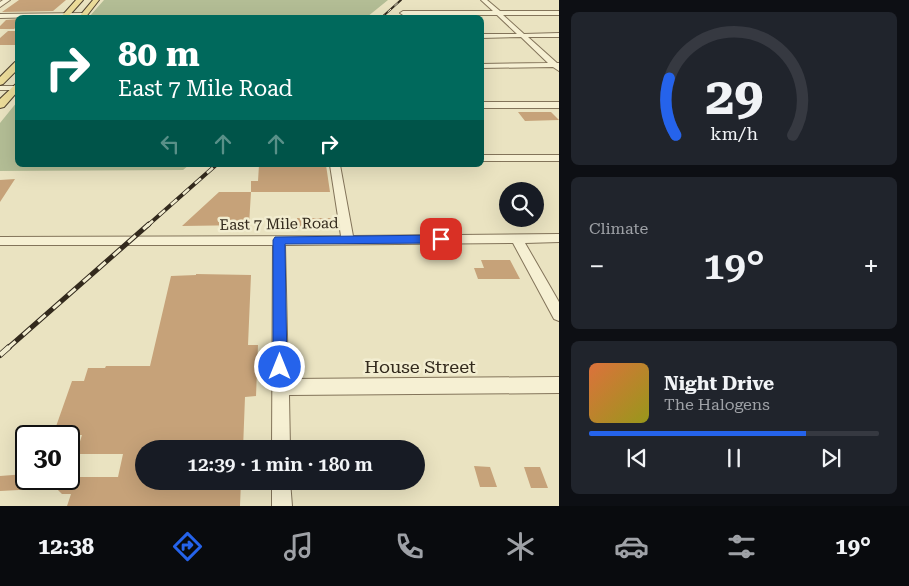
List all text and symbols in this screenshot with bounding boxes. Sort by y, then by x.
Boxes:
text: 80 m [118,34,200,75]
icon: right [35,35,100,100]
text: 29 [705,66,763,127]
text: East 7 Mile Road [118,76,293,101]
text: km/h [710,123,758,144]
icon: left [156,130,184,158]
icon: ahead [209,130,237,158]
icon: ahead [262,130,290,158]
icon: right [315,130,343,158]
map controls [499,182,544,227]
button: search [499,182,544,227]
street label: East 7 Mile Road [219,214,339,234]
pin [420,218,462,260]
text: Climate [589,219,648,238]
icon: arrive [427,225,455,253]
text: 19° [703,244,765,288]
text: − [589,250,605,283]
text: + [863,250,879,283]
position arrow [253,340,305,392]
street label: House Street [364,356,476,377]
text: Night Drive [664,372,774,395]
text: The Halogens [664,395,770,414]
speed limit sign: 30 [15,425,80,490]
icon: previous [623,444,651,472]
icon: pause [720,444,748,472]
icon: next [817,444,845,472]
text: 12:39 · 1 min · 180 m [187,453,373,476]
icon: directions [170,529,205,564]
icon: music [281,529,316,564]
icon: phone [392,529,427,564]
icon: climate [503,529,538,564]
icon: car [614,529,649,564]
icon: filters [724,529,759,564]
text: 12:38 [38,534,94,559]
text: 19° [835,534,871,559]

